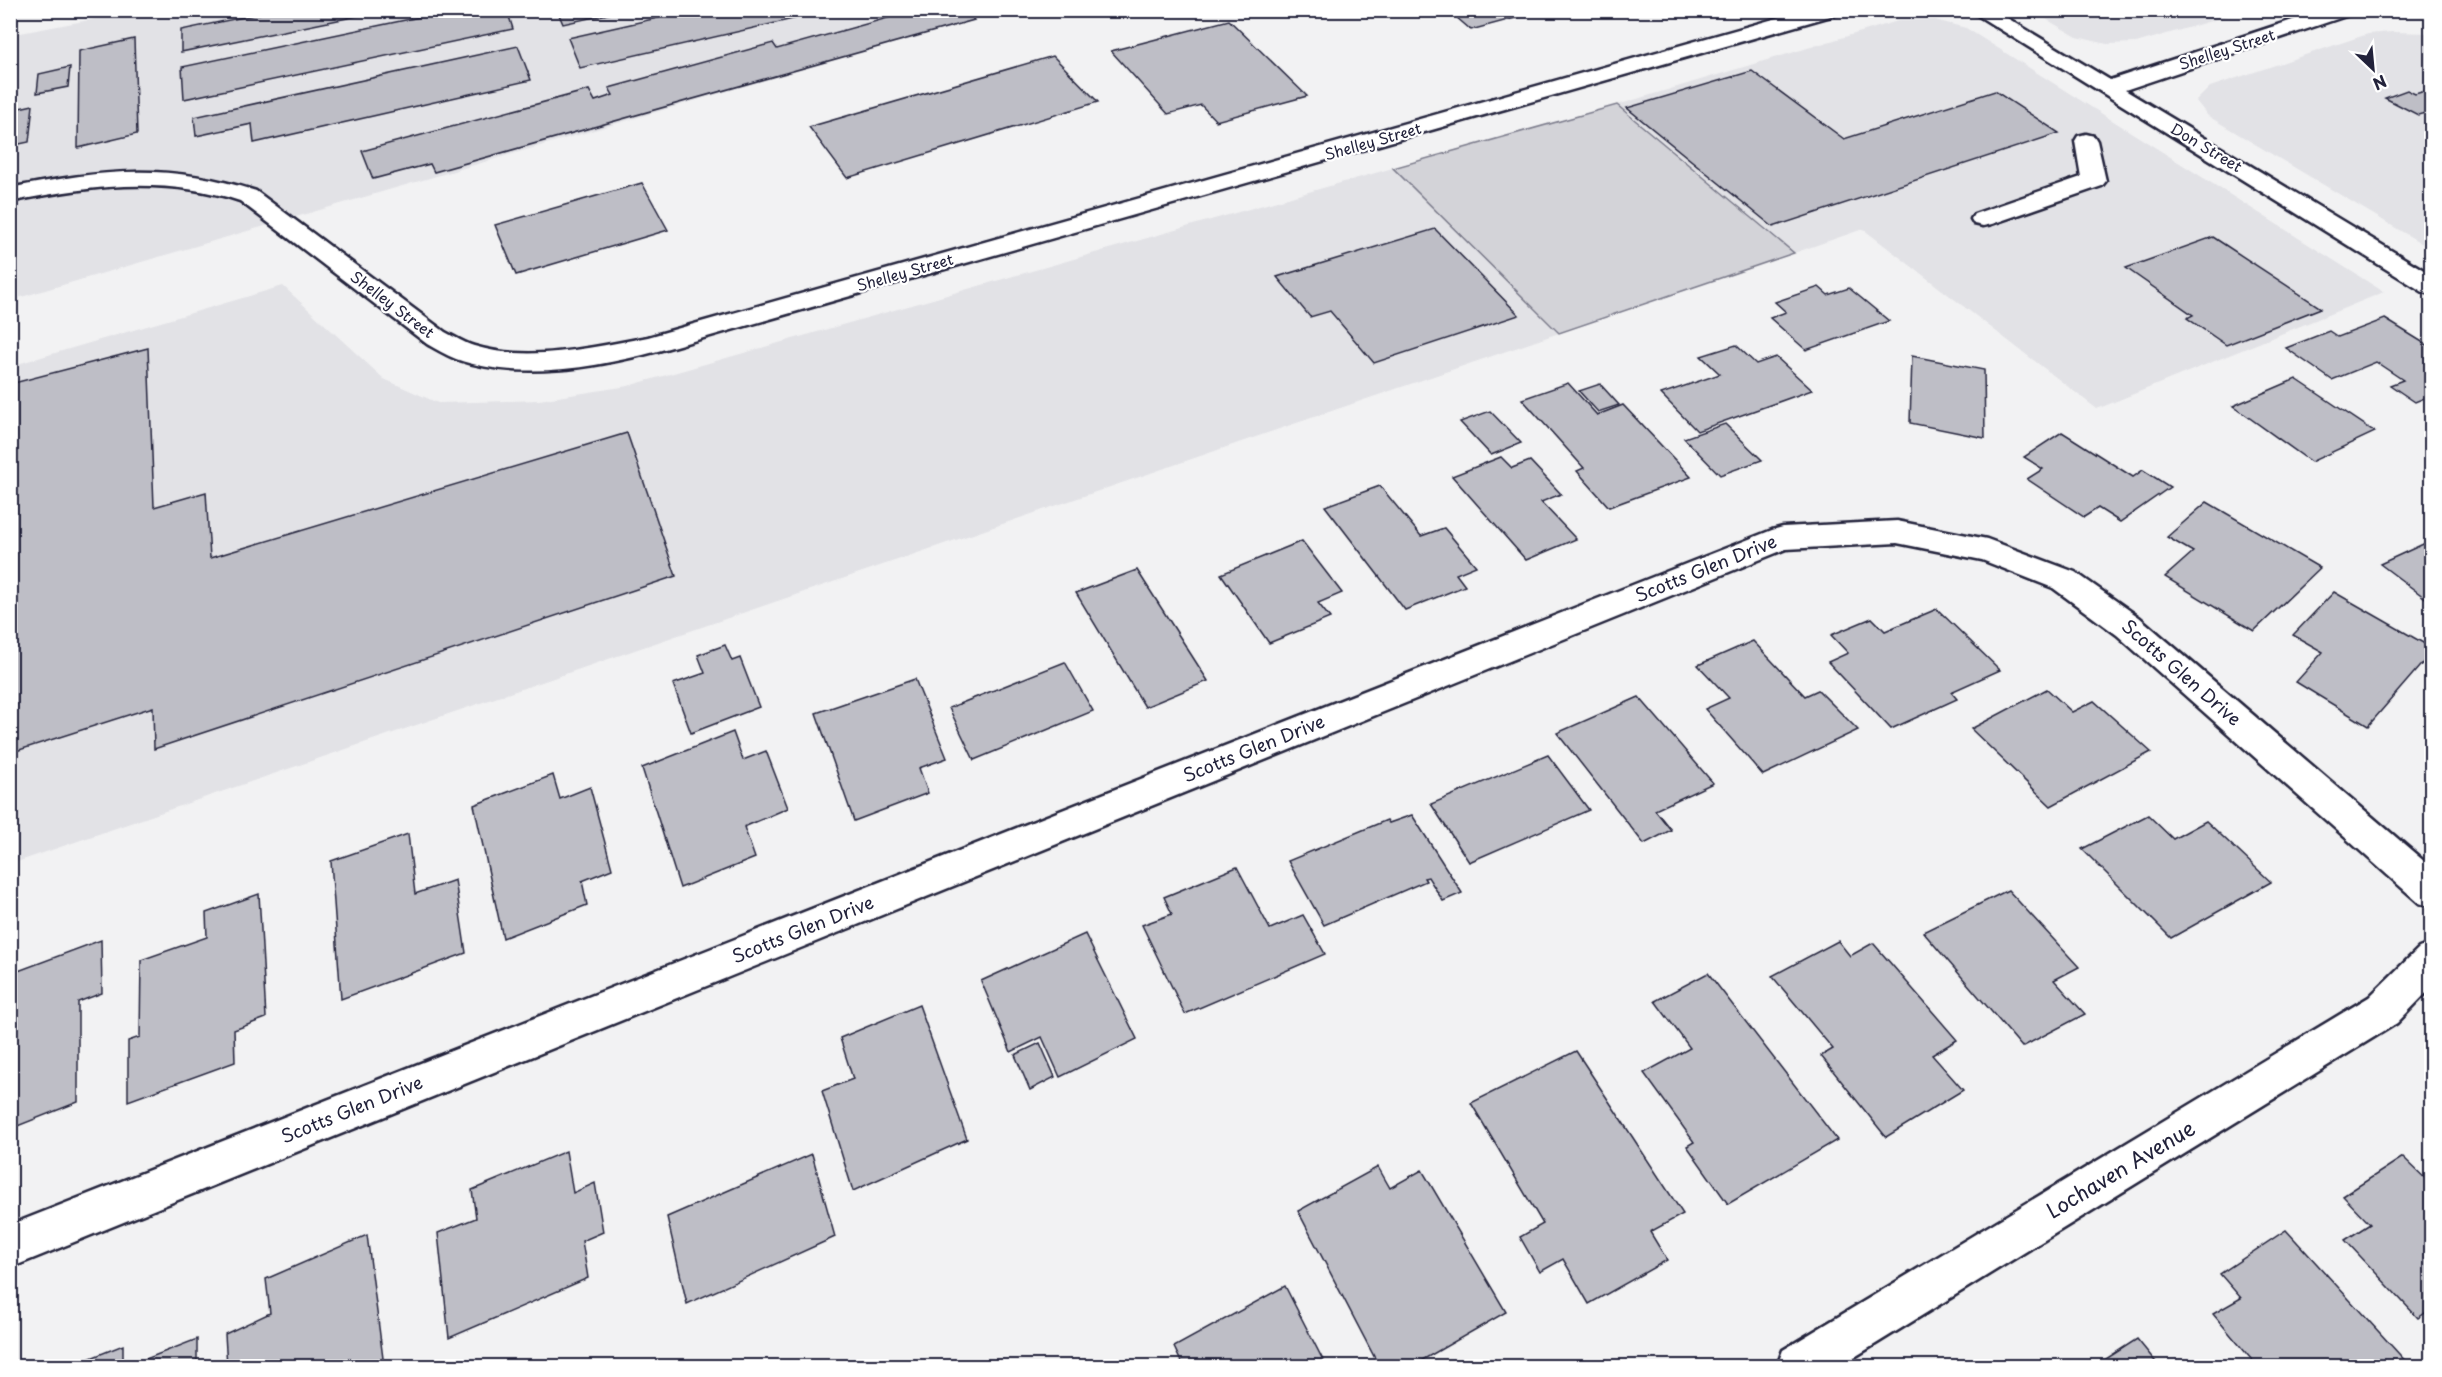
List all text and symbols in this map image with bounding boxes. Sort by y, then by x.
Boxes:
street label: Shelley Street [2175,22,2278,75]
north arrow [2343,39,2403,99]
text: N [2369,70,2391,97]
street label: Shelley Street [1321,116,1424,165]
street label: Don Street [2167,116,2247,177]
street label: Shelley Street [853,247,956,296]
street label: Shelley Street [346,265,440,343]
street label: Scotts Glen Drive [1630,527,1780,608]
street label: Scotts Glen Drive [2116,612,2248,732]
street label: Scotts Glen Drive [1178,707,1328,788]
street label: Scotts Glen Drive [727,888,877,969]
street label: Scotts Glen Drive [276,1068,426,1149]
street label: Lochaven Avenue [2039,1111,2200,1225]

